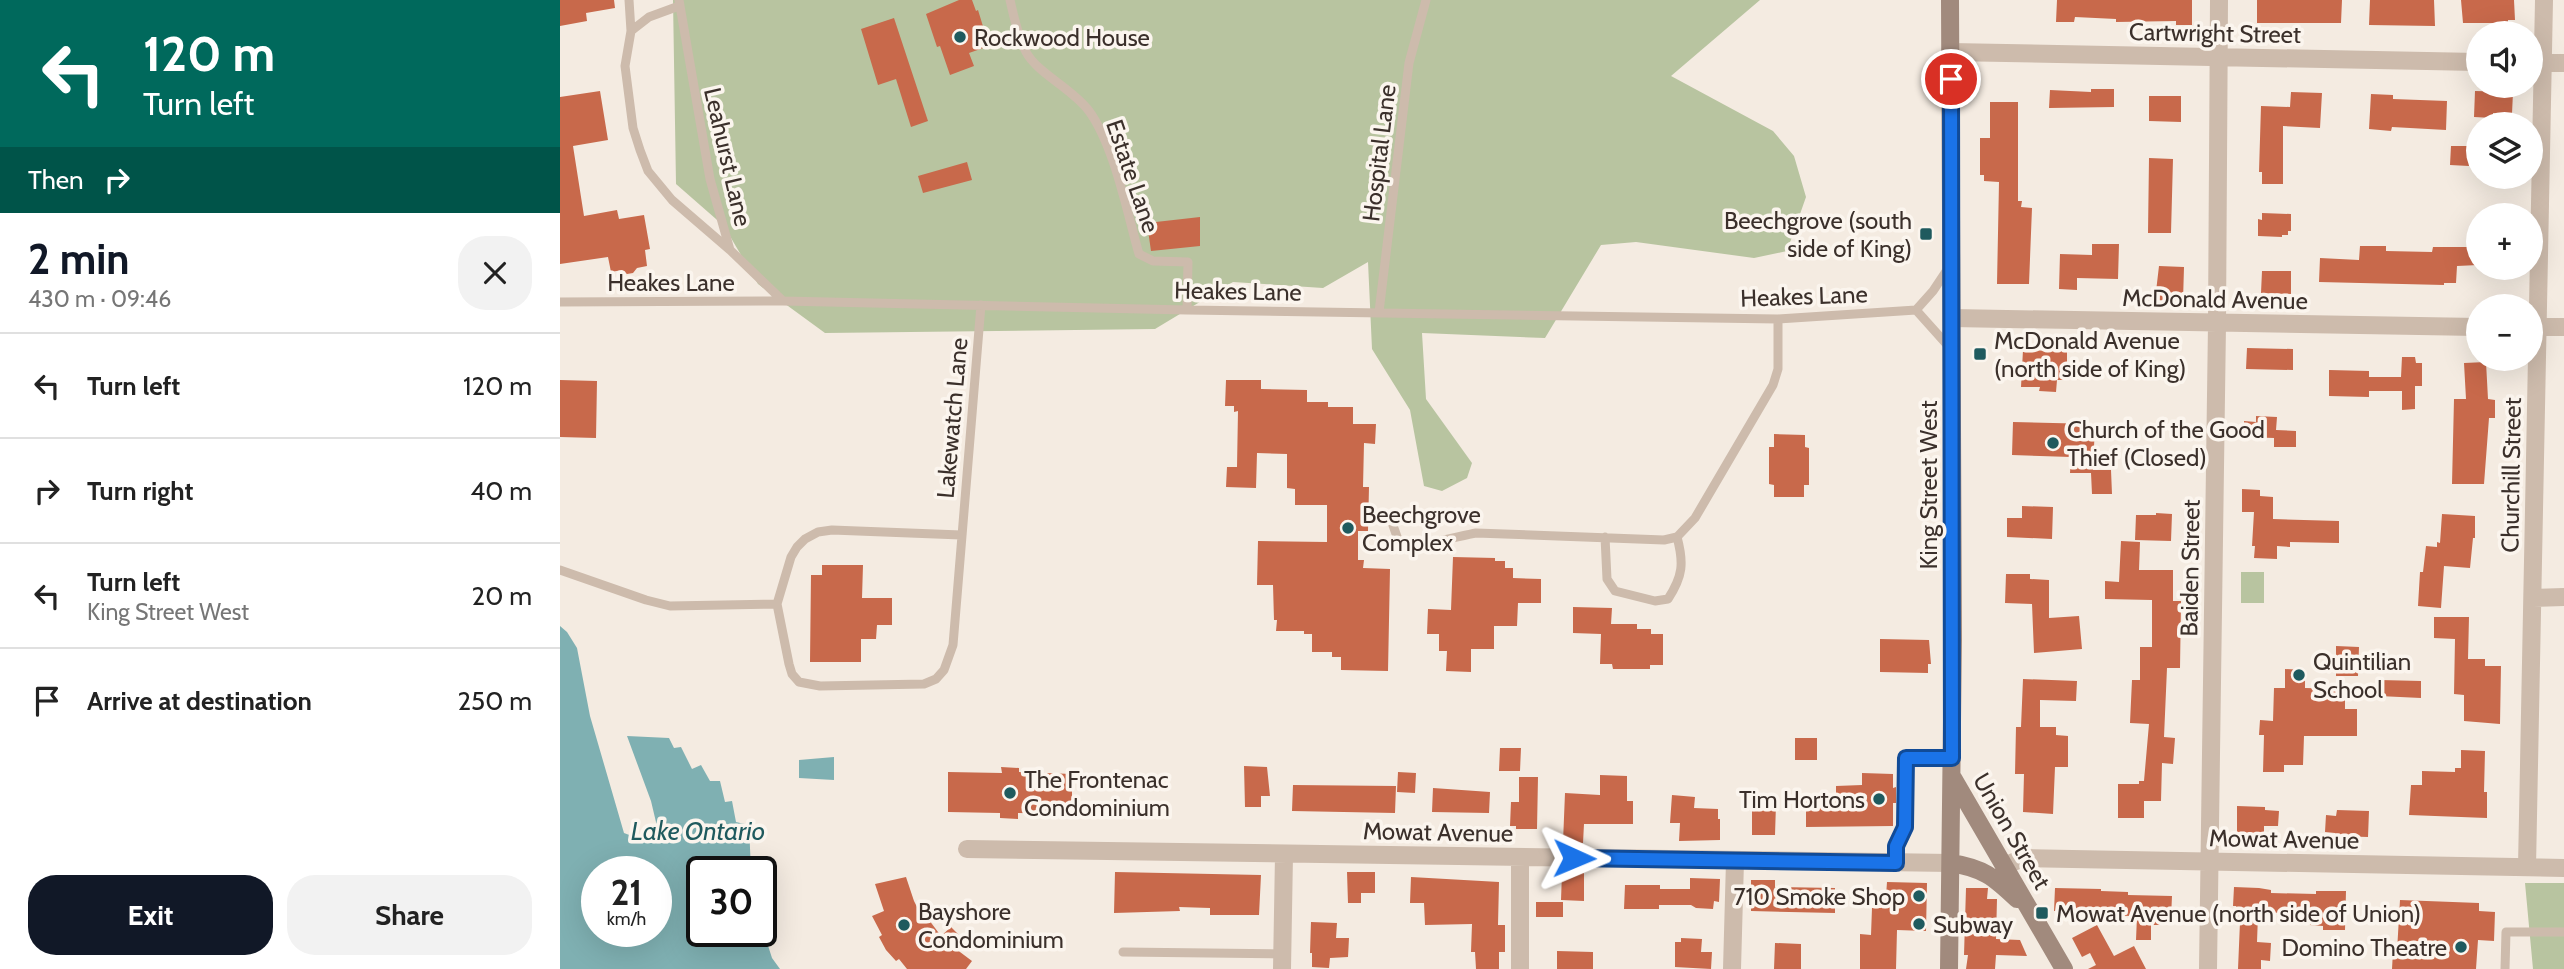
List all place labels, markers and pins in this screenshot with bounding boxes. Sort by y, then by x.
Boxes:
place label: Rockwood House [974,23,1150,52]
marker: Rockwood House [952,29,968,45]
pin [1921,49,1981,109]
place label: Beechgrove (south side of King) [1724,206,1912,263]
marker: Beechgrove (south side of King) [1918,226,1934,242]
place label: McDonald Avenue (north side of King) [1994,326,2186,383]
marker: McDonald Avenue (north side of King) [1972,346,1988,362]
place label: Church of the Good Thief (Closed) [2067,415,2265,472]
marker: Church of the Good Thief (Closed) [2045,435,2061,451]
place label: Beechgrove Complex [1362,500,1481,557]
marker: Beechgrove Complex [1340,520,1356,536]
place label: Quintilian School [2313,647,2411,704]
marker: Quintilian School [2291,667,2307,683]
place label: The Frontenac Condominium [1024,765,1170,822]
marker: The Frontenac Condominium [1002,785,1018,801]
place label: Tim Hortons [1739,785,1865,814]
marker: Tim Hortons [1871,791,1887,807]
place label: 710 Smoke Shop [1733,882,1905,911]
marker: 710 Smoke Shop [1911,888,1927,904]
place label: Bayshore Condominium [918,897,1064,954]
place label: Mowat Avenue (north side of Union) [2056,899,2421,928]
marker: Mowat Avenue (north side of Union) [2034,905,2050,921]
place label: Subway [1933,910,2013,939]
marker: Subway [1911,916,1927,932]
marker: Bayshore Condominium [896,917,912,933]
place label: Domino Theatre [2281,933,2447,962]
marker: Domino Theatre [2453,939,2469,955]

